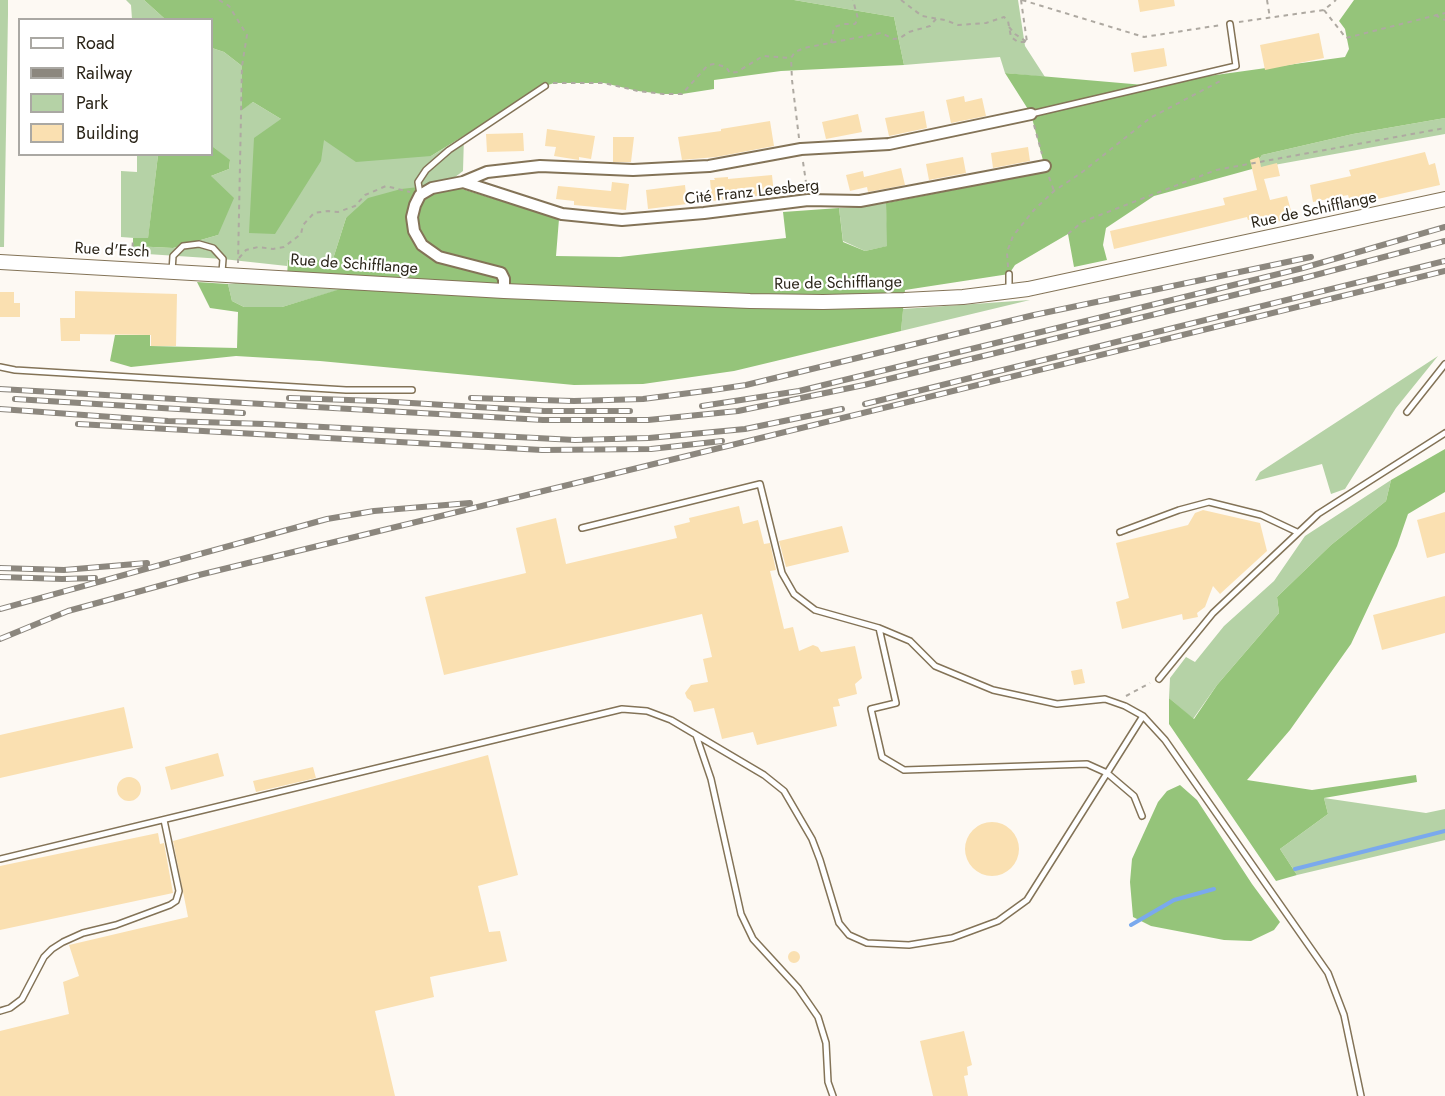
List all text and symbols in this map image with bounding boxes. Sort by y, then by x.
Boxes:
legend [18,18,213,156]
text: Road [76,30,115,56]
text: Railway [76,60,132,86]
text: Park [76,90,108,116]
text: Building [76,120,139,146]
street label: Cité Franz Leesberg [684,176,820,210]
street label: Rue de Schifflange [1249,188,1379,234]
street label: Rue d'Esch [74,239,150,263]
street label: Rue de Schifflange [290,251,418,279]
street label: Rue de Schifflange [774,273,902,295]

